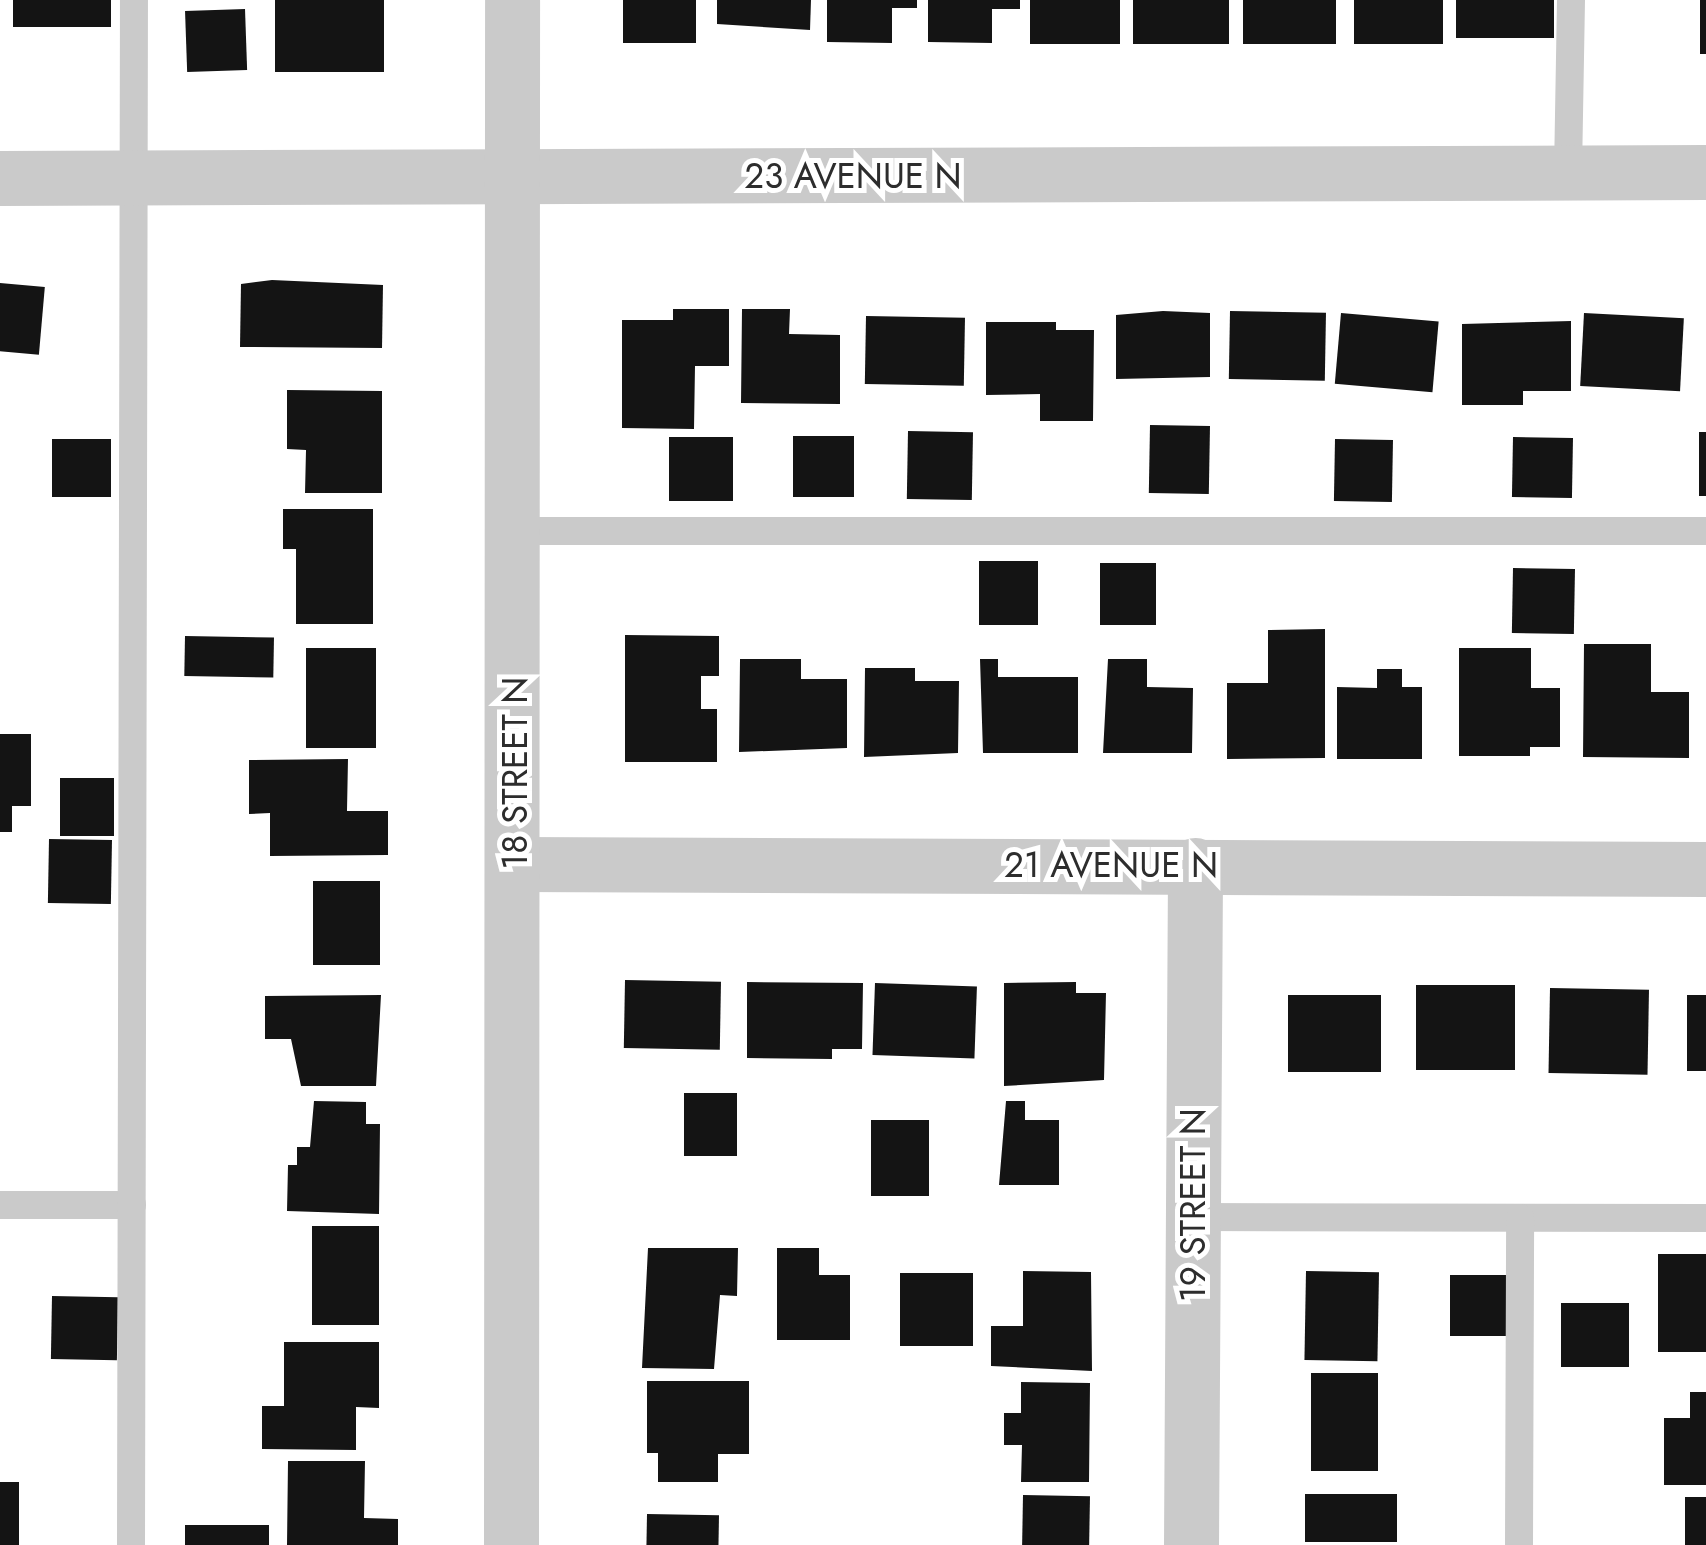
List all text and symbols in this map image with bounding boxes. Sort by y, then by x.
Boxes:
street label: 23 AVENUE N [744,155,962,197]
street label: 18 STREET N [494,677,536,869]
street label: 21 AVENUE N [1004,844,1218,886]
street label: 19 STREET N [1172,1108,1214,1302]

